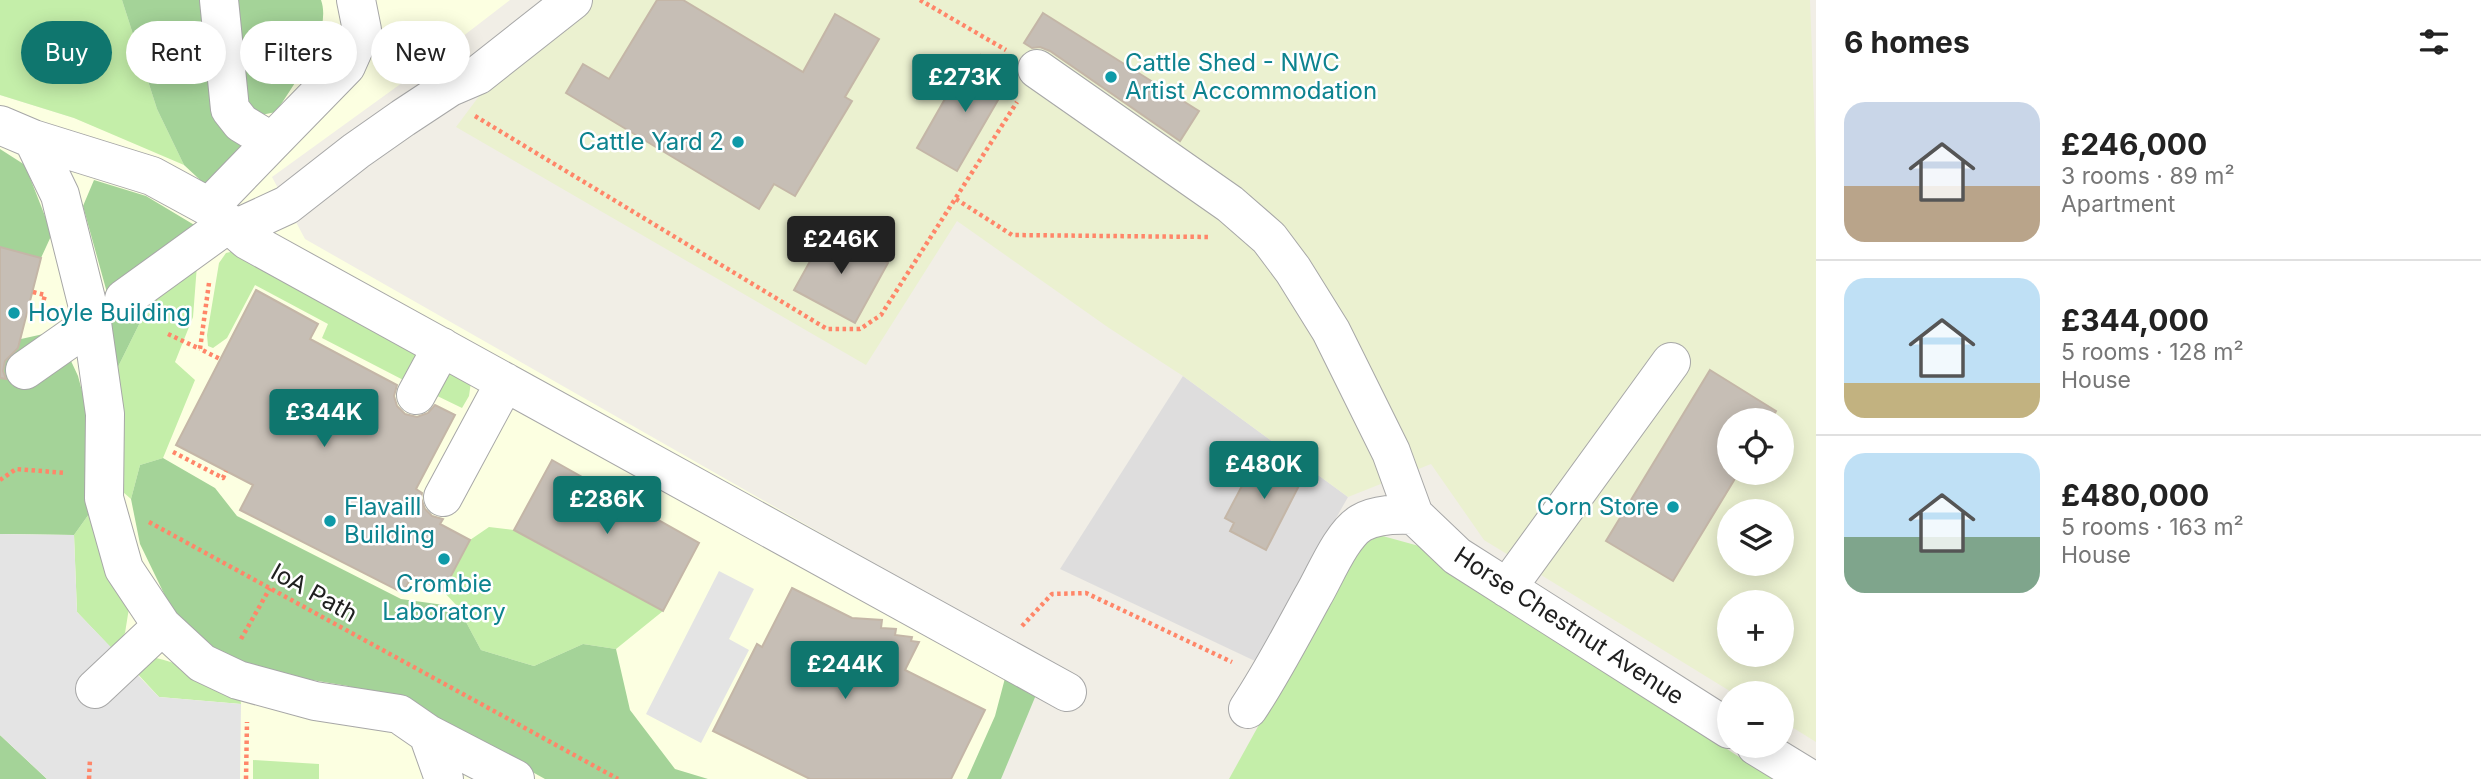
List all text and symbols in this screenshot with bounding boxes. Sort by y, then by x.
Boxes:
chip: Buy [21,21,112,84]
chip: Rent [126,21,226,84]
chip: Filters [240,21,357,84]
chip: New [371,21,470,84]
icon: filters [2415,23,2453,61]
text: 6 homes [1844,24,1970,60]
place label: Cattle Shed - NWC Artist Accommodation [1125,48,1377,105]
pin: £273K [916,54,1014,114]
text: £273K [928,63,1002,91]
marker: Cattle Shed - NWC Artist Accommodation [1103,69,1119,85]
text: £246,000 [2061,126,2207,162]
place label: Cattle Yard 2 [579,127,724,156]
icon: home [1900,130,1984,214]
marker: Cattle Yard 2 [730,134,746,150]
text: 3 rooms · 89 m² [2061,162,2235,190]
text: Apartment [2061,190,2175,218]
pin: £246K [792,216,890,276]
text: £246K [803,225,879,253]
place label: Hoyle Building [28,298,191,327]
text: £344,000 [2061,302,2209,338]
marker: Hoyle Building [6,305,22,321]
icon: home [1900,306,1984,390]
text: 5 rooms · 128 m² [2061,338,2244,366]
text: House [2061,366,2131,394]
pin: £344K [275,390,373,449]
text: £344K [285,398,363,426]
map controls [1717,408,1794,758]
button: locate [1717,408,1794,485]
pin: £480K [1215,442,1313,501]
text: £480K [1225,450,1303,478]
pin: £286K [558,476,656,536]
text: £480,000 [2061,477,2209,513]
icon: home [1900,481,1984,565]
text: £286K [569,485,645,513]
place label: Flavaill Building [344,492,435,549]
place label: Corn Store [1537,492,1659,521]
marker: Corn Store [1665,499,1681,515]
button: layers [1717,499,1794,576]
marker: Flavaill Building [322,513,338,529]
text: 5 rooms · 163 m² [2061,513,2244,541]
street label: Horse Chestnut Avenue [1449,540,1690,711]
text: House [2061,541,2131,569]
marker: Crombie Laboratory [436,551,452,567]
street label: IoA Path [266,557,362,628]
place label: Crombie Laboratory [382,569,506,626]
button: + [1717,590,1794,667]
pin: £244K [796,642,894,701]
text: £244K [807,650,883,678]
button: − [1717,681,1794,758]

